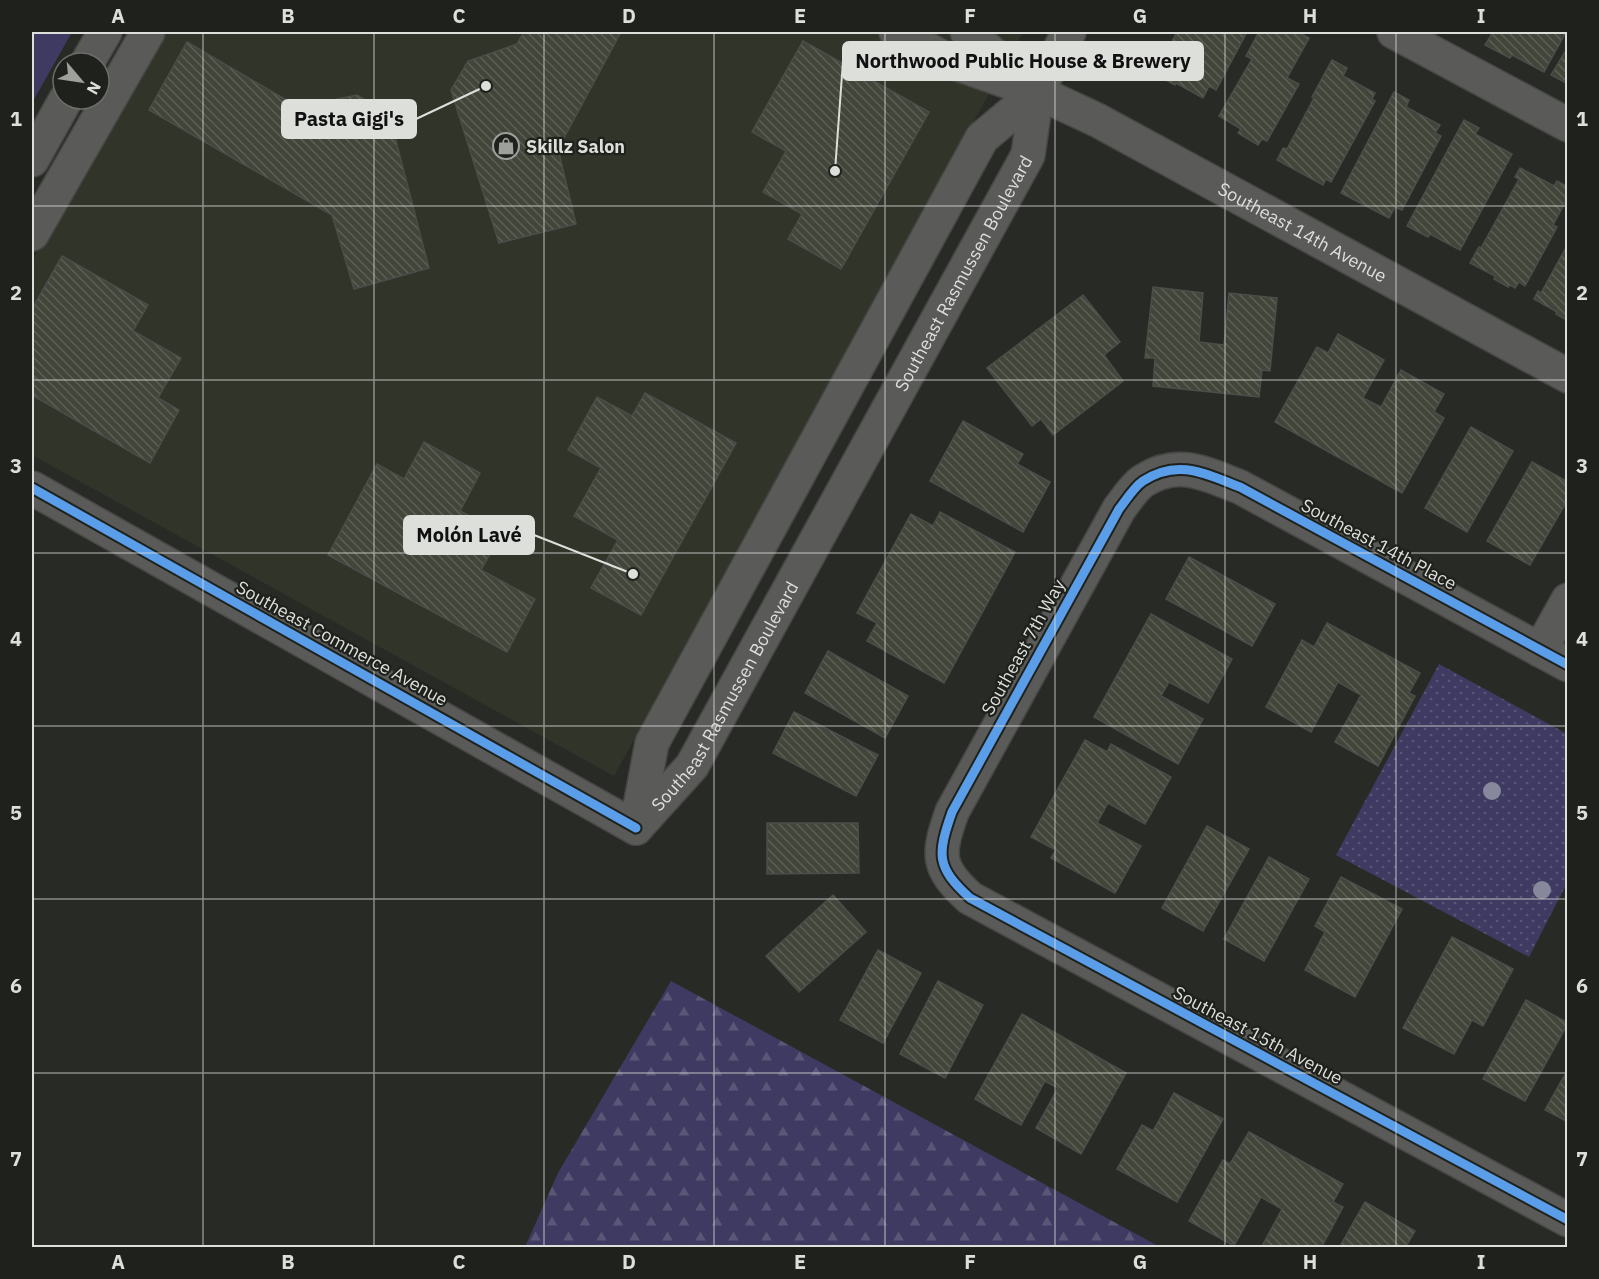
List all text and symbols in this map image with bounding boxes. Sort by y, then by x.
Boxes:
text: A [111,2,125,29]
text: B [281,2,295,29]
text: C [452,2,466,29]
text: D [622,2,636,29]
text: E [794,2,806,29]
text: F [964,2,976,29]
text: G [1133,2,1147,29]
text: H [1303,2,1317,29]
text: I [1477,2,1485,29]
callout: Northwood Public House & Brewery [843,42,1203,80]
text: Northwood Public House & Brewery [855,47,1191,74]
north arrow [51,51,111,111]
text: N [83,78,106,98]
callout: Pasta Gigi's [282,100,416,138]
text: 1 [10,105,22,132]
text: Pasta Gigi's [294,105,404,132]
text: 1 [1576,105,1588,132]
shop icon: Skillz Salon [491,131,521,161]
place label: Skillz Salon [526,135,625,158]
street label: Southeast Rasmussen Boulevard [889,151,1037,395]
street label: Southeast 14th Avenue [1214,177,1391,287]
text: 2 [10,279,22,306]
text: 2 [1576,279,1588,306]
text: 3 [10,452,22,479]
text: 3 [1576,452,1588,479]
street label: Southeast 14th Place [1297,493,1461,595]
callout: Molón Lavé [404,516,534,554]
text: Molón Lavé [416,521,522,548]
street label: Southeast Commerce Avenue [232,575,452,711]
street label: Southeast 7th Way [976,575,1070,719]
street label: Southeast Rasmussen Boulevard [646,577,803,816]
text: 4 [10,625,22,652]
text: 4 [1576,625,1588,652]
text: 5 [10,799,22,826]
text: 5 [1576,799,1588,826]
text: 6 [10,972,22,999]
text: 6 [1576,972,1588,999]
street label: Southeast 15th Avenue [1169,981,1347,1089]
text: 7 [10,1145,22,1172]
text: 7 [1576,1145,1588,1172]
text: A [111,1248,125,1275]
text: B [281,1248,295,1275]
text: C [452,1248,466,1275]
text: D [622,1248,636,1275]
text: E [794,1248,806,1275]
text: F [964,1248,976,1275]
text: G [1133,1248,1147,1275]
text: H [1303,1248,1317,1275]
text: I [1477,1248,1485,1275]

